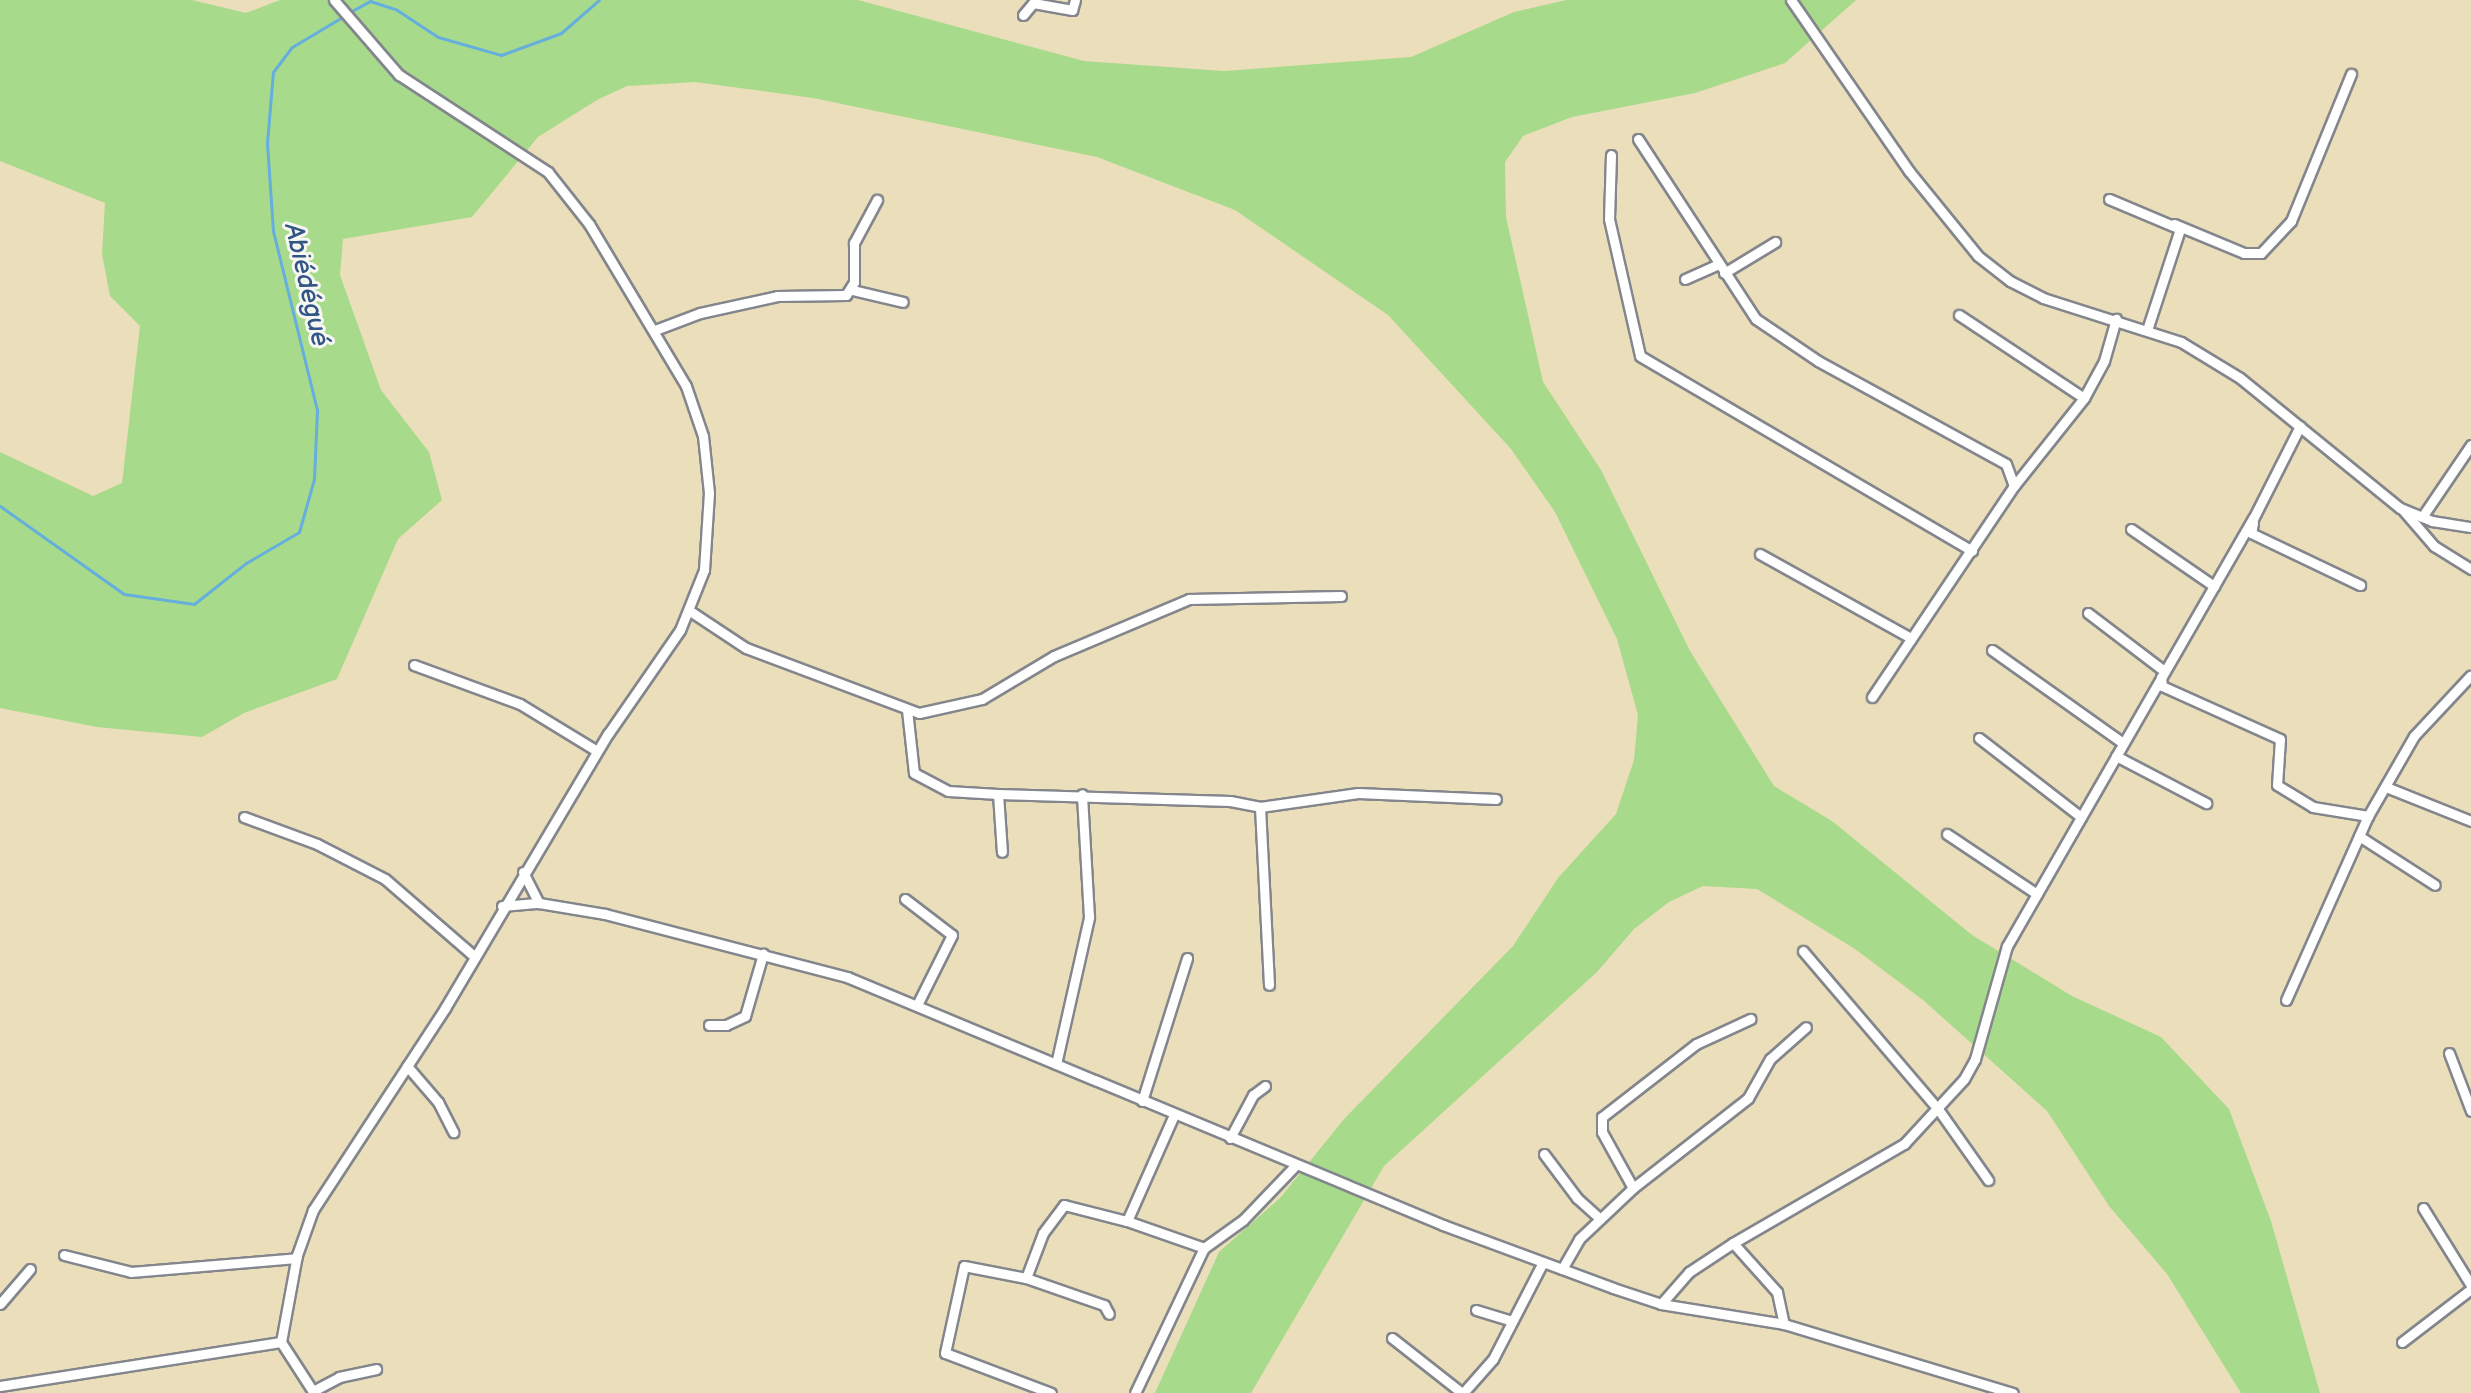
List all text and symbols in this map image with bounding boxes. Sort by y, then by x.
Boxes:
water label: Abiédégué [277,220,335,350]

